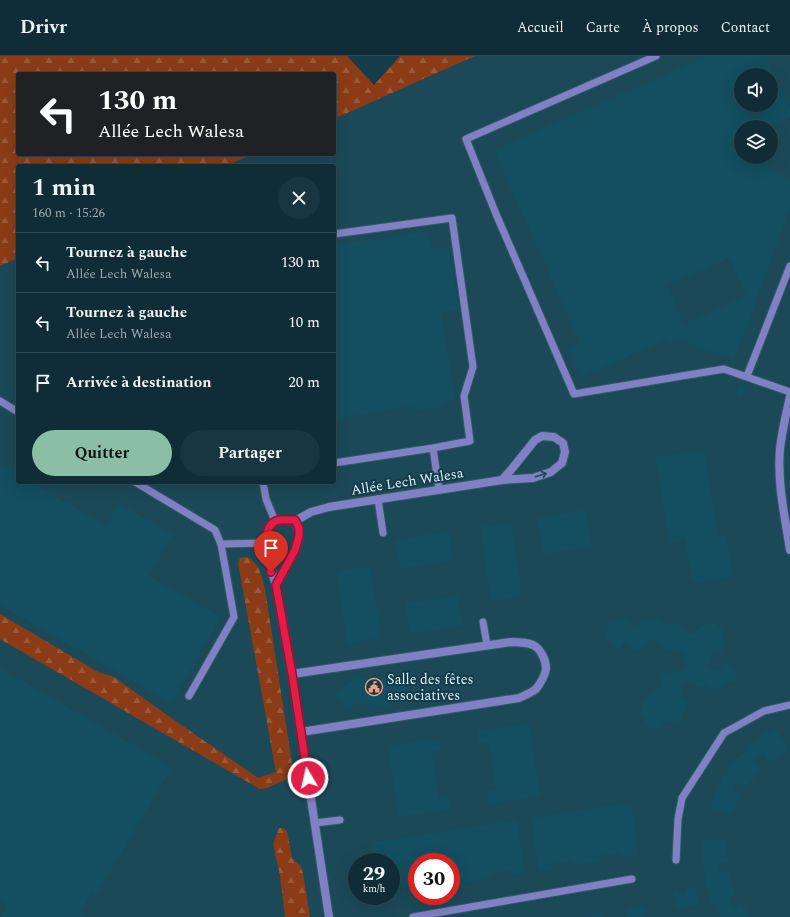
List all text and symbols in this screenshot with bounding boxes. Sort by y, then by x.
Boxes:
text: Drivr [20,13,67,42]
text: Accueil [517,17,564,38]
text: Carte [586,17,620,38]
text: À propos [642,17,699,38]
text: Contact [721,17,770,38]
map controls [734,68,778,164]
button: sound [734,68,778,112]
text: 130 m [98,79,177,122]
icon: left [32,88,84,140]
text: Allée Lech Walesa [98,118,244,145]
button: layers [734,120,778,164]
text: 1 min [32,170,96,206]
button: close [278,177,320,219]
text: 160 m · 15:26 [32,203,105,223]
text: Tournez à gauche [66,241,187,264]
text: 130 m [281,251,320,274]
icon: left [32,252,54,274]
text: Allée Lech Walesa [66,264,172,284]
text: Tournez à gauche [66,301,187,324]
text: 10 m [288,311,320,334]
icon: left [32,312,54,334]
text: Allée Lech Walesa [66,324,172,344]
text: Arrivée à destination [66,371,212,394]
text: 20 m [288,371,320,394]
icon: arrive [32,372,54,394]
button: Quitter [32,430,172,476]
button: Partager [180,430,320,476]
street label: Allée Lech Walesa [349,462,465,501]
one-way arrow [534,471,547,478]
pin [254,531,288,572]
icon: arrive [260,537,282,559]
place label: Salle des fêtes associatives [387,669,474,706]
public building icon: Salle des fêtes associatives [364,677,384,697]
position arrow [287,757,329,799]
speed limit sign: 30 [408,853,460,905]
text: 29 [363,859,385,889]
text: km/h [363,881,385,897]

